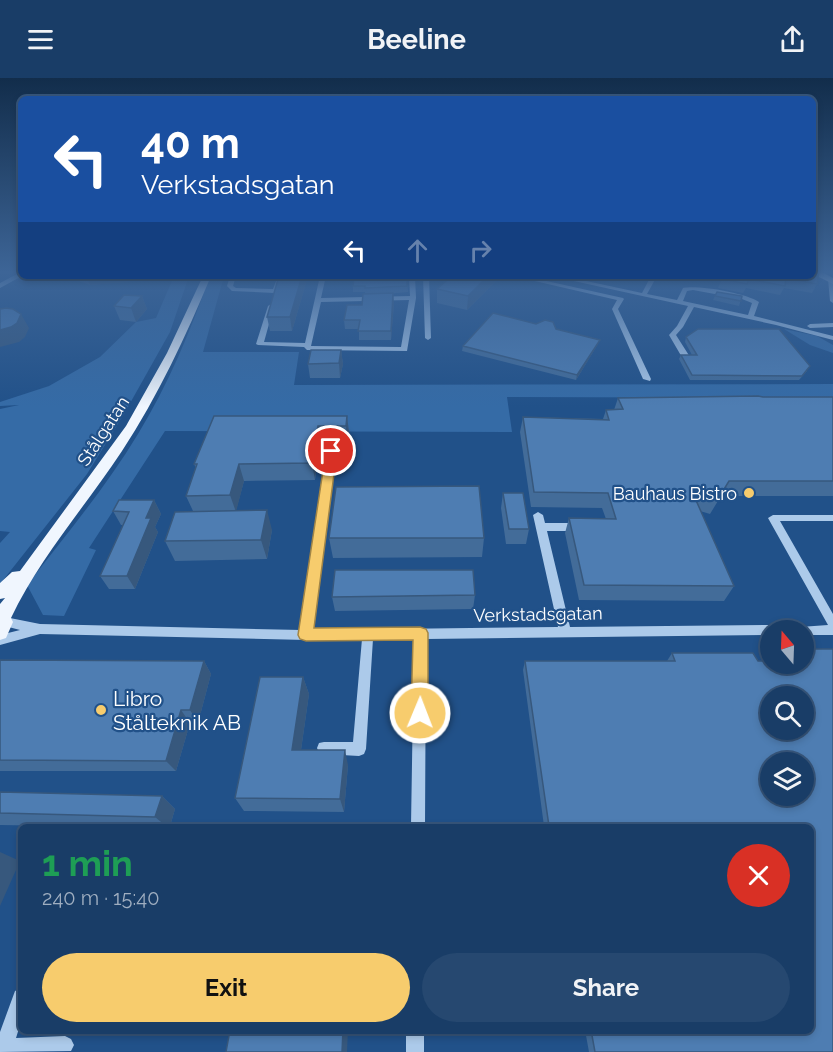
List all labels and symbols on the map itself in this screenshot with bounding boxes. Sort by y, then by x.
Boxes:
street label: Stålgatan [73,392,133,470]
pin [305,425,356,476]
place label: Bauhaus Bistro [613,483,737,504]
marker: Bauhaus Bistro [742,486,756,500]
street label: Verkstadsgatan [473,602,603,626]
north arrow [760,620,814,674]
position arrow [388,681,452,745]
place label: Libro Stålteknik AB [113,686,241,735]
marker: Libro Stålteknik AB [94,703,108,717]

